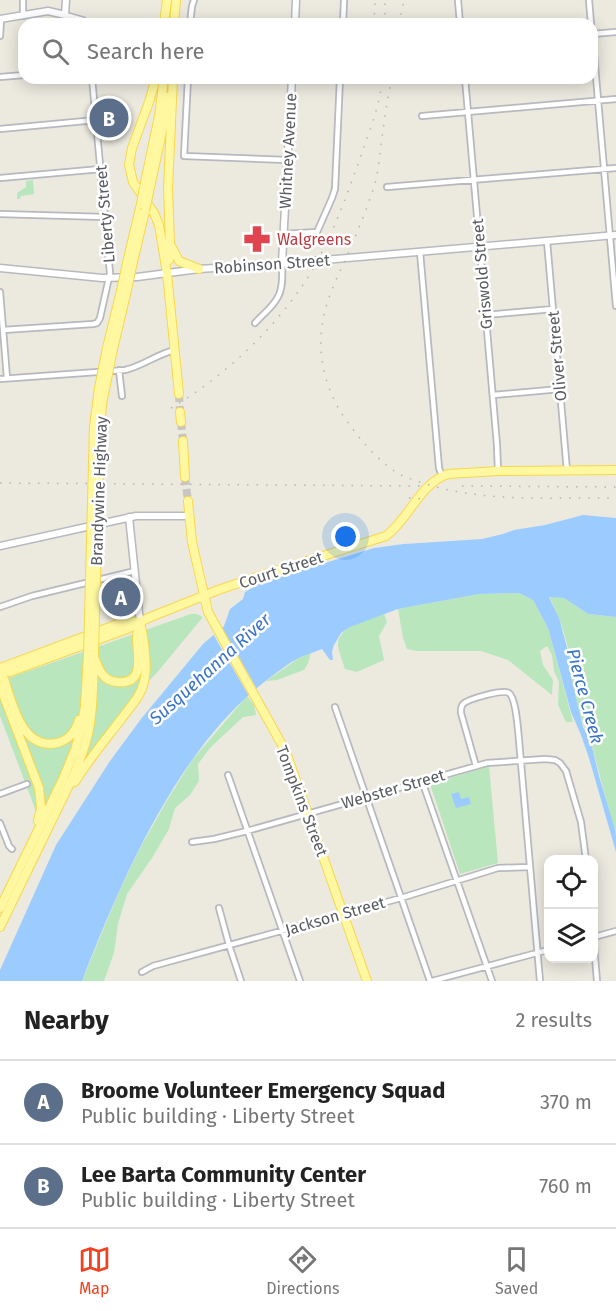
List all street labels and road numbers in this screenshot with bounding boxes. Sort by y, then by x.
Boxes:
street label: Whitney Avenue [275,93,301,209]
street label: Liberty Street [91,164,119,264]
street label: Griswold Street [468,218,496,330]
street label: Robinson Street [213,250,331,278]
street label: Oliver Street [544,310,570,402]
street label: Brandywine Highway [87,416,111,566]
street label: Court Street [237,547,325,592]
street label: Tompkins Street [272,743,332,859]
street label: Webster Street [339,765,447,813]
street label: Jackson Street [283,893,387,939]

